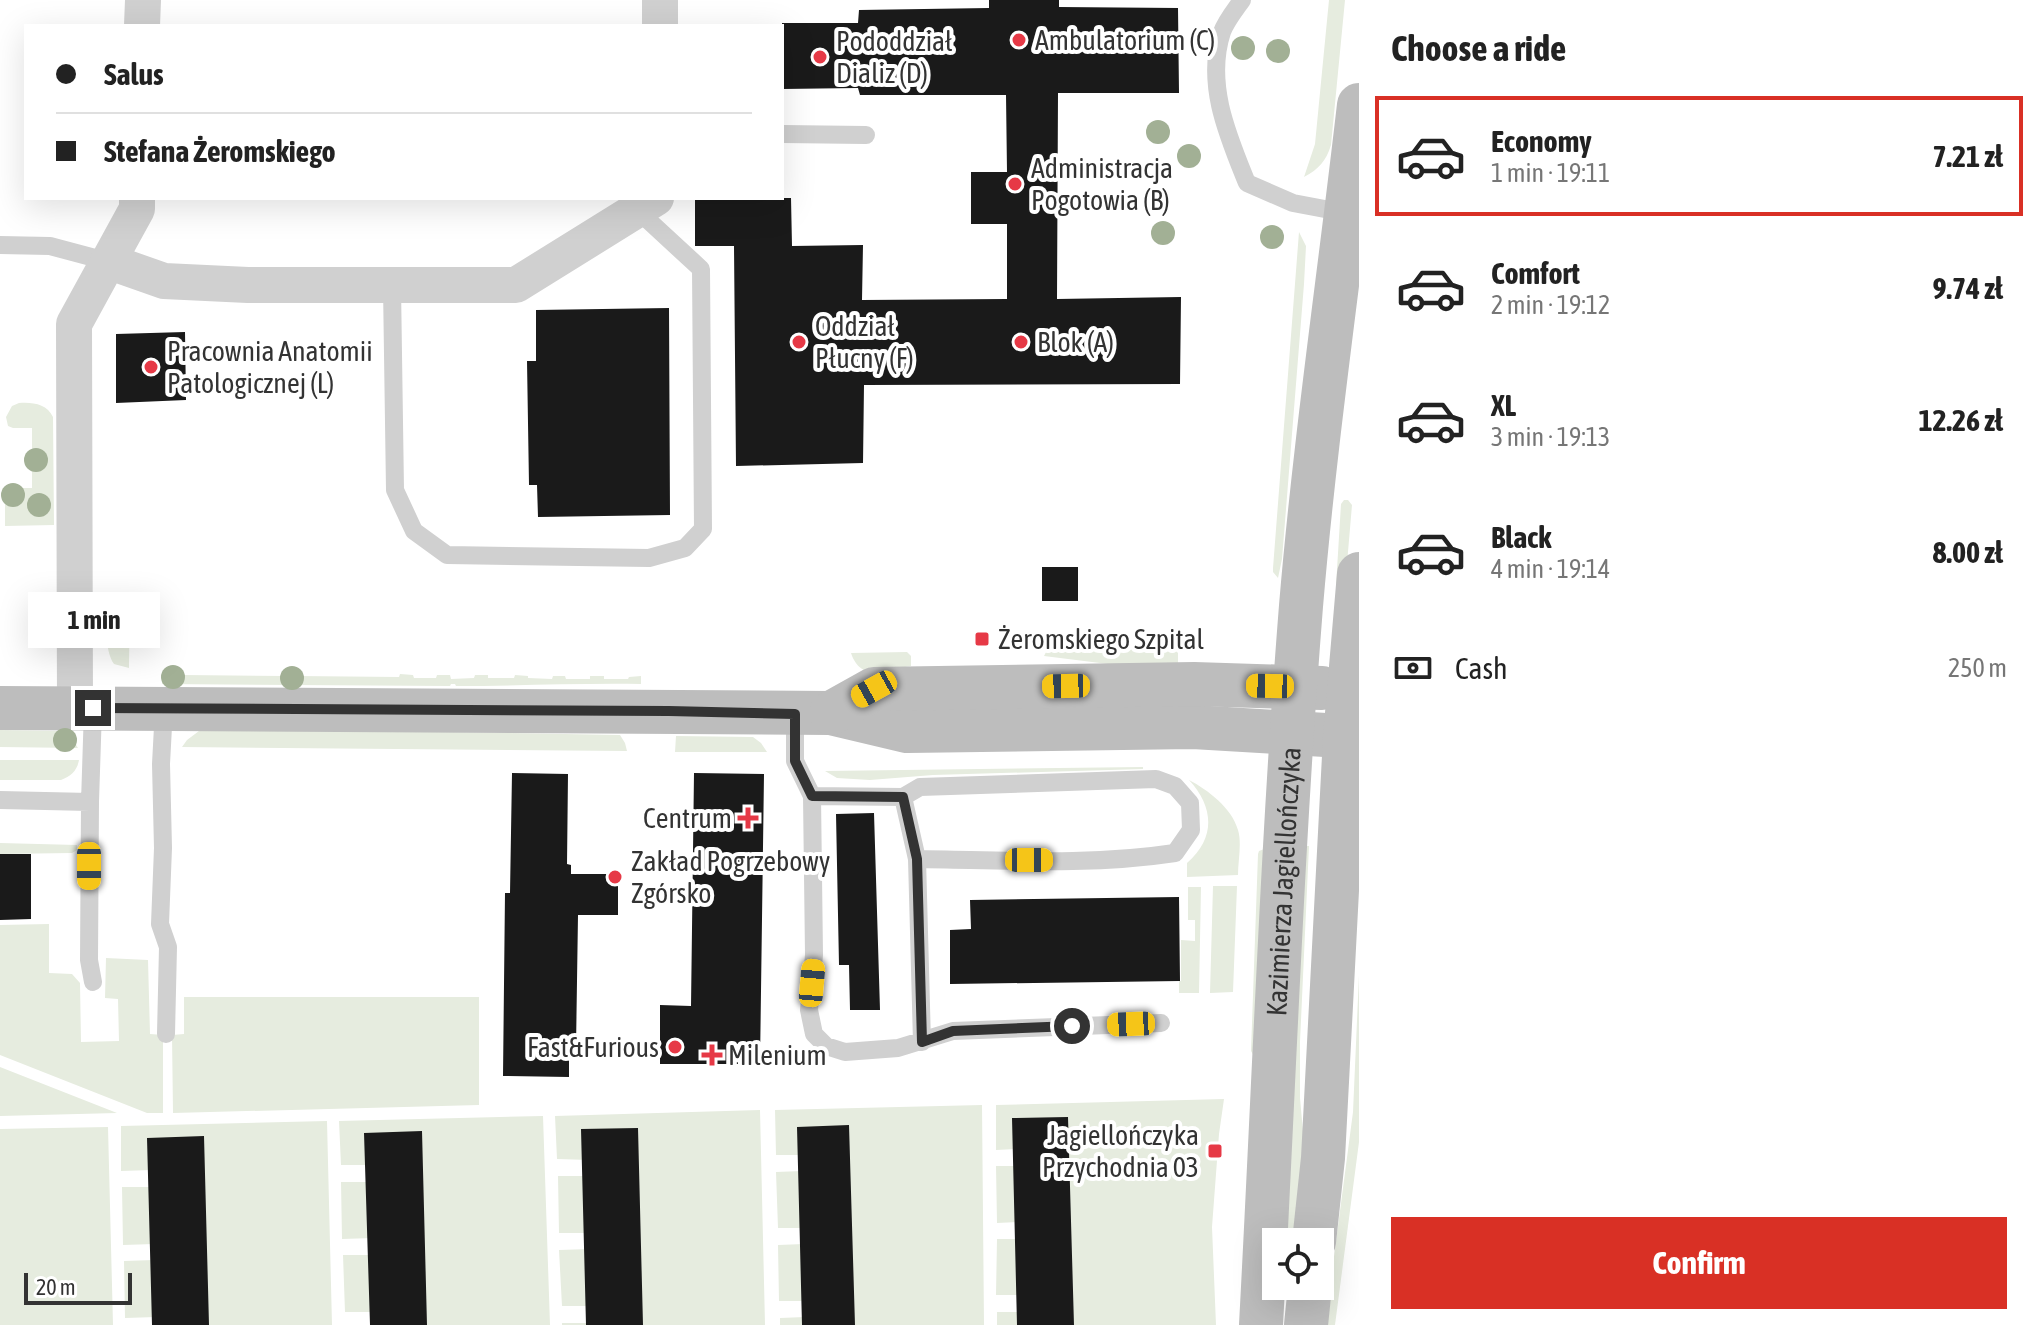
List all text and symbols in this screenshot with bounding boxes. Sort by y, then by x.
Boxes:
place label: Ambulatorium (C) [1035,24,1215,56]
place label: Pododdział Dializ (D) [836,25,953,89]
text: Choose a ride [1391,27,1566,69]
marker: Ambulatorium (C) [1010,31,1028,49]
marker: Pododdział Dializ (D) [811,48,829,66]
text: Salus [104,57,164,91]
icon: car [1395,120,1467,192]
text: Economy [1491,124,1592,158]
text: Stefana Żeromskiego [104,134,336,168]
text: 7.21 zł [1933,139,2003,173]
place label: Administracja Pogotowia (B) [1031,152,1173,216]
text: 1 min · 19:11 [1491,158,1610,188]
marker: Administracja Pogotowia (B) [1006,175,1024,193]
icon: car [1395,252,1467,324]
text: Comfort [1491,256,1580,290]
text: 9.74 zł [1933,271,2003,305]
text: 2 min · 19:12 [1491,290,1610,320]
place label: Oddział Płucny (F) [815,310,914,374]
place label: Blok (A) [1037,326,1114,358]
marker: Oddział Płucny (F) [790,333,808,351]
marker: Blok (A) [1012,333,1030,351]
place label: Pracownia Anatomii Patologicznej (L) [167,335,373,399]
marker: Pracownia Anatomii Patologicznej (L) [142,358,160,376]
icon: car [1395,384,1467,456]
text: XL [1491,388,1516,422]
text: 12.26 zł [1918,403,2003,437]
text: 3 min · 19:13 [1491,422,1610,452]
icon: car [1395,516,1467,588]
text: Black [1491,520,1551,554]
text: 8.00 zł [1933,535,2003,569]
text: 4 min · 19:14 [1491,554,1610,584]
callout: 1 min [27,592,159,648]
text: 1 min [67,605,121,635]
place label: Żeromskiego Szpital [998,623,1205,655]
marker: Żeromskiego Szpital [973,630,991,648]
icon: cash [1391,646,1435,690]
text: Cash [1455,651,1508,685]
text: 250 m [1948,653,2007,683]
car [847,667,901,711]
car [1042,674,1090,698]
car [1246,674,1294,698]
route end [75,690,111,726]
street label: Kazimierza Jagiellończyka [1260,746,1307,1017]
place label: Centrum [643,802,732,834]
marker: Centrum [739,809,757,827]
car [77,842,101,890]
place label: Zakład Pogrzebowy Zgórsko [631,845,830,909]
car [1005,848,1053,872]
marker: Zakład Pogrzebowy Zgórsko [606,868,624,886]
car [798,958,826,1008]
route start [1054,1008,1090,1044]
car [1107,1011,1155,1037]
place label: Fast&Furious [527,1031,659,1063]
marker: Fast&Furious [666,1038,684,1056]
place label: Milenium [728,1039,827,1071]
marker: Milenium [703,1046,721,1064]
place label: Jagiellończyka Przychodnia 03 [1042,1119,1199,1183]
marker: Jagiellończyka Przychodnia 03 [1206,1142,1224,1160]
button: Confirm [1391,1217,2007,1309]
map controls [1262,1228,1334,1300]
button: locate [1262,1228,1334,1300]
scale bar [24,1269,132,1305]
text: 20 m [36,1274,76,1300]

